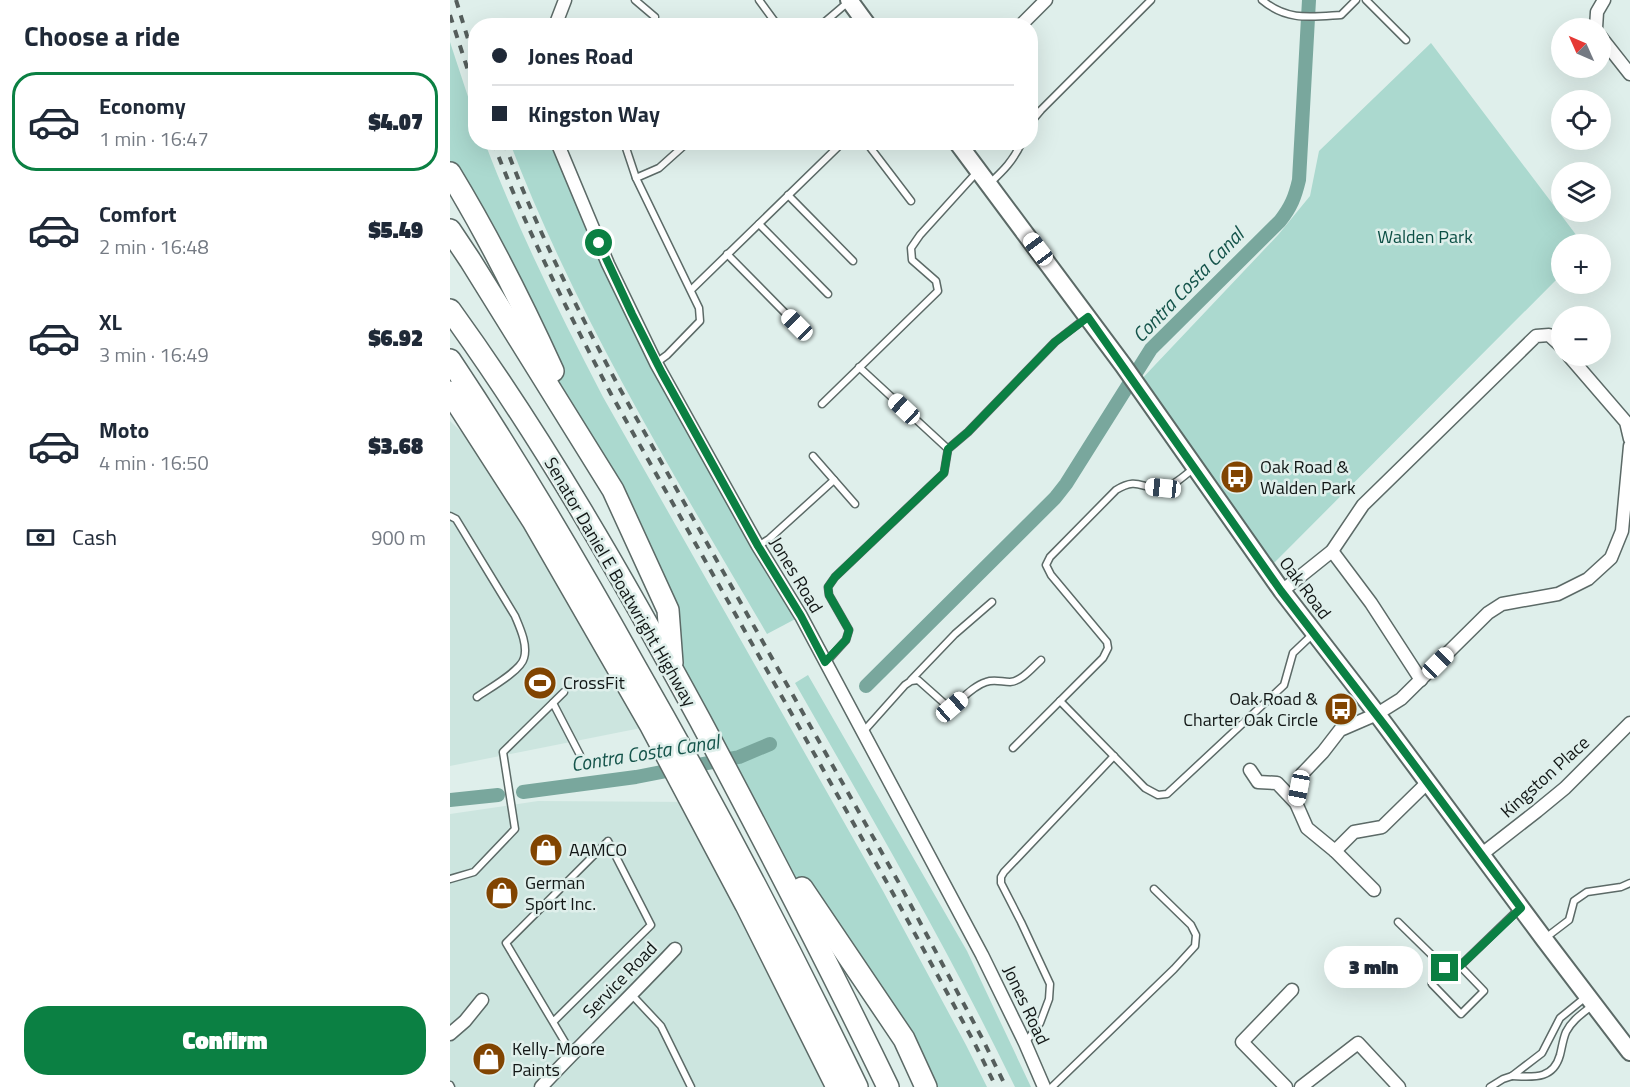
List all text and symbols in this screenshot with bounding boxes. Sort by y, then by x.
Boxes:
text: Choose a ride [24,15,180,56]
north arrow [1551,18,1611,78]
map controls [1551,18,1611,366]
text: Jones Road [528,39,633,73]
text: Economy [99,89,186,123]
button: locate [1551,90,1611,150]
icon: car [27,95,81,149]
text: Kingston Way [528,97,660,131]
text: $4.07 [368,105,423,139]
text: 1 min · 16:47 [99,123,209,154]
button: layers [1551,162,1611,222]
text: Comfort [99,197,177,231]
icon: car [27,203,81,257]
text: $5.49 [368,213,423,247]
water label: Contra Costa Canal [1125,218,1253,349]
park label: Walden Park [1377,223,1473,250]
route start [585,229,612,256]
car [1020,229,1056,269]
text: 2 min · 16:48 [99,231,209,262]
button: + [1551,234,1611,294]
text: XL [99,305,122,339]
car [778,306,816,344]
button: − [1551,306,1611,366]
icon: car [27,311,81,365]
text: $6.92 [368,321,423,355]
text: 3 min · 16:49 [99,339,209,370]
car [885,390,923,428]
text: Moto [99,413,149,447]
icon: car [27,419,81,473]
text: $3.68 [368,429,423,463]
text: 4 min · 16:50 [99,447,209,478]
street label: Senator Daniel E Boatwright Highway [538,452,703,712]
place label: Oak Road & Walden Park [1260,453,1356,501]
bus stop icon: Oak Road & Walden Park [1219,459,1255,495]
car [1144,477,1182,499]
text: Cash [72,520,117,554]
icon: cash [24,521,57,554]
text: 900 m [371,522,426,553]
street label: Jones Road [763,532,830,618]
street label: Oak Road [1273,551,1338,625]
car [1419,644,1457,682]
sports icon: CrossFit [522,665,558,701]
place label: CrossFit [563,669,625,696]
place label: Oak Road & Charter Oak Circle [1183,685,1319,733]
car [933,688,971,726]
bus stop icon: Oak Road & Charter Oak Circle [1323,691,1359,727]
water label: Contra Costa Canal [569,725,724,780]
street label: Kingston Place [1494,729,1595,824]
car [1287,769,1311,807]
shop icon: AAMCO [528,832,564,868]
place label: AAMCO [569,836,627,863]
place label: German Sport Inc. [525,869,596,917]
shop icon: German Sport Inc. [484,875,520,911]
street label: Service Road [576,935,663,1024]
callout: 3 min [1325,947,1424,989]
text: 3 min [1349,951,1398,982]
route end [1431,954,1458,981]
street label: Jones Road [996,961,1057,1049]
button: Confirm [24,1006,426,1075]
place label: Kelly-Moore Paints [512,1035,605,1083]
shop icon: Kelly-Moore Paints [471,1041,507,1077]

